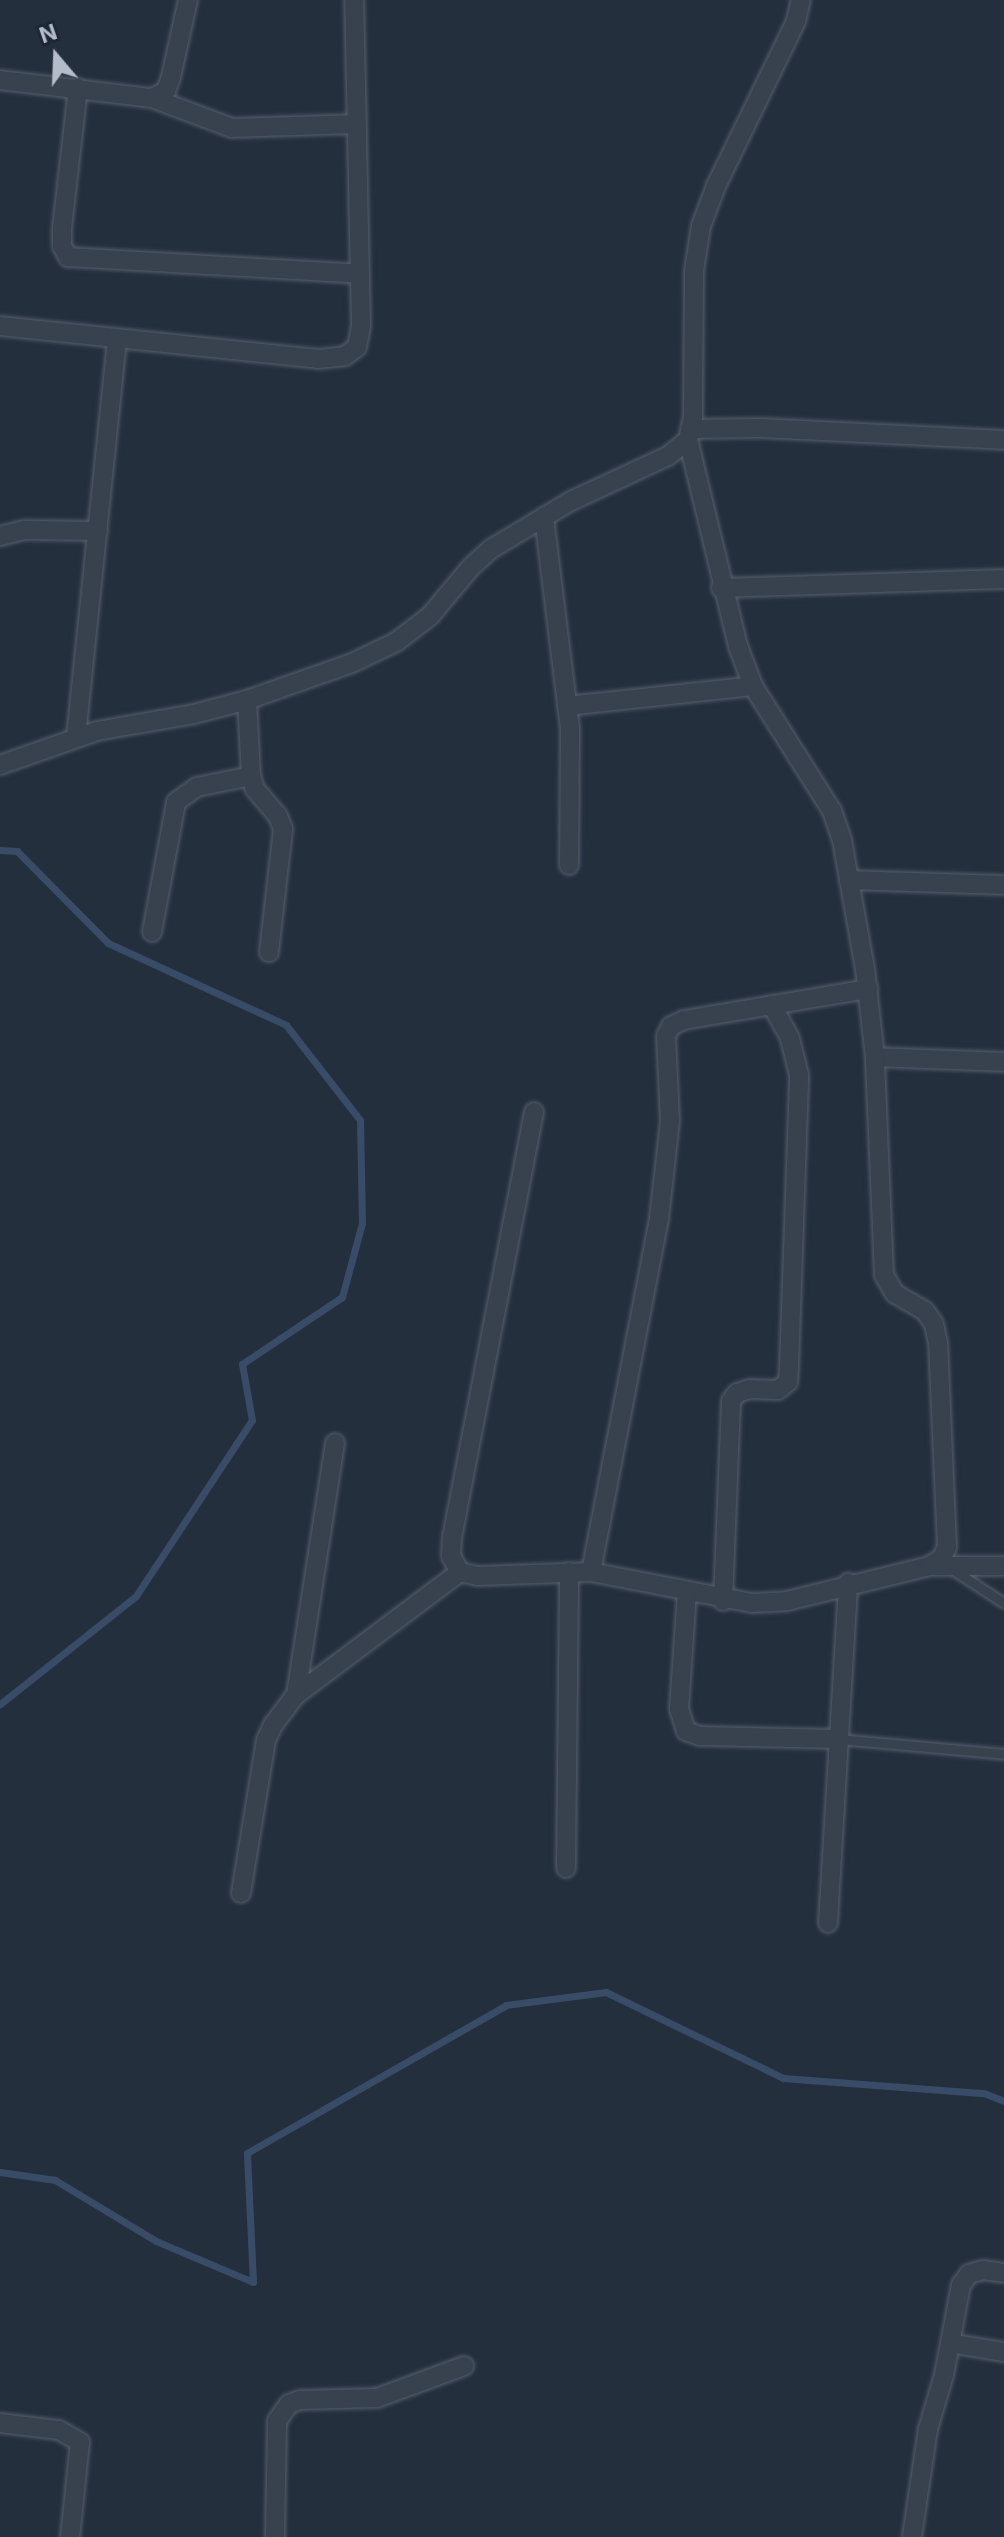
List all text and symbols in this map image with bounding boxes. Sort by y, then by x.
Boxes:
north arrow [16,16,96,96]
text: N [36,18,60,48]

